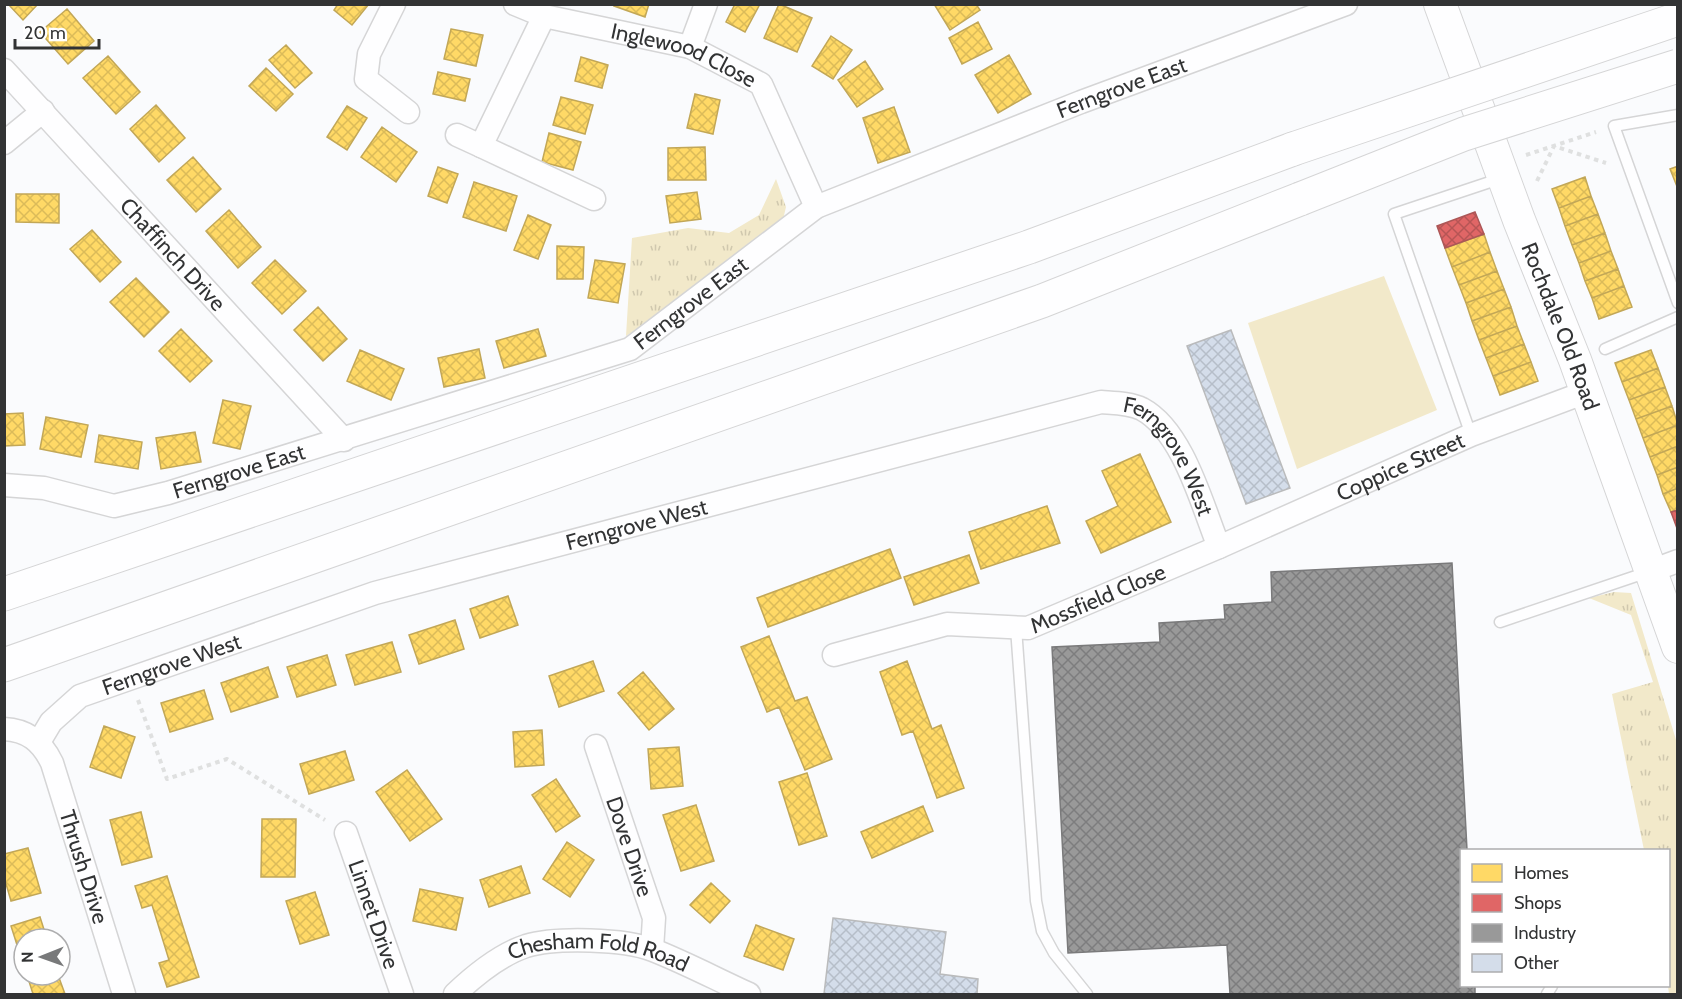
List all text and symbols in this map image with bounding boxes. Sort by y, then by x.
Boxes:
scale bar [15,12,99,50]
street label: Inglewood Close [609,17,761,93]
text: 20 m [24,22,66,44]
street label: Ferngrove East [1053,50,1191,124]
street label: Chaffinch Drive [115,192,232,316]
street label: Rochdale Old Road [1516,238,1605,414]
street label: Ferngrove East [628,250,754,355]
street label: Ferngrove West [1121,391,1220,520]
street label: Coppice Street [1332,426,1469,507]
street label: Ferngrove East [169,438,309,504]
street label: Ferngrove West [563,493,711,556]
street label: Mossfield Close [1026,558,1170,639]
street label: Ferngrove West [98,627,245,701]
street label: Dove Drive [600,793,659,900]
street label: Thrush Drive [54,807,115,927]
legend [1460,849,1670,987]
street label: Linnet Drive [343,856,406,972]
text: Homes [1514,862,1569,884]
text: Shops [1514,892,1562,914]
text: Industry [1514,922,1576,944]
north arrow [12,927,72,987]
street label: Chesham Fold Road [503,927,693,977]
text: N [18,951,37,963]
text: Other [1514,952,1559,974]

